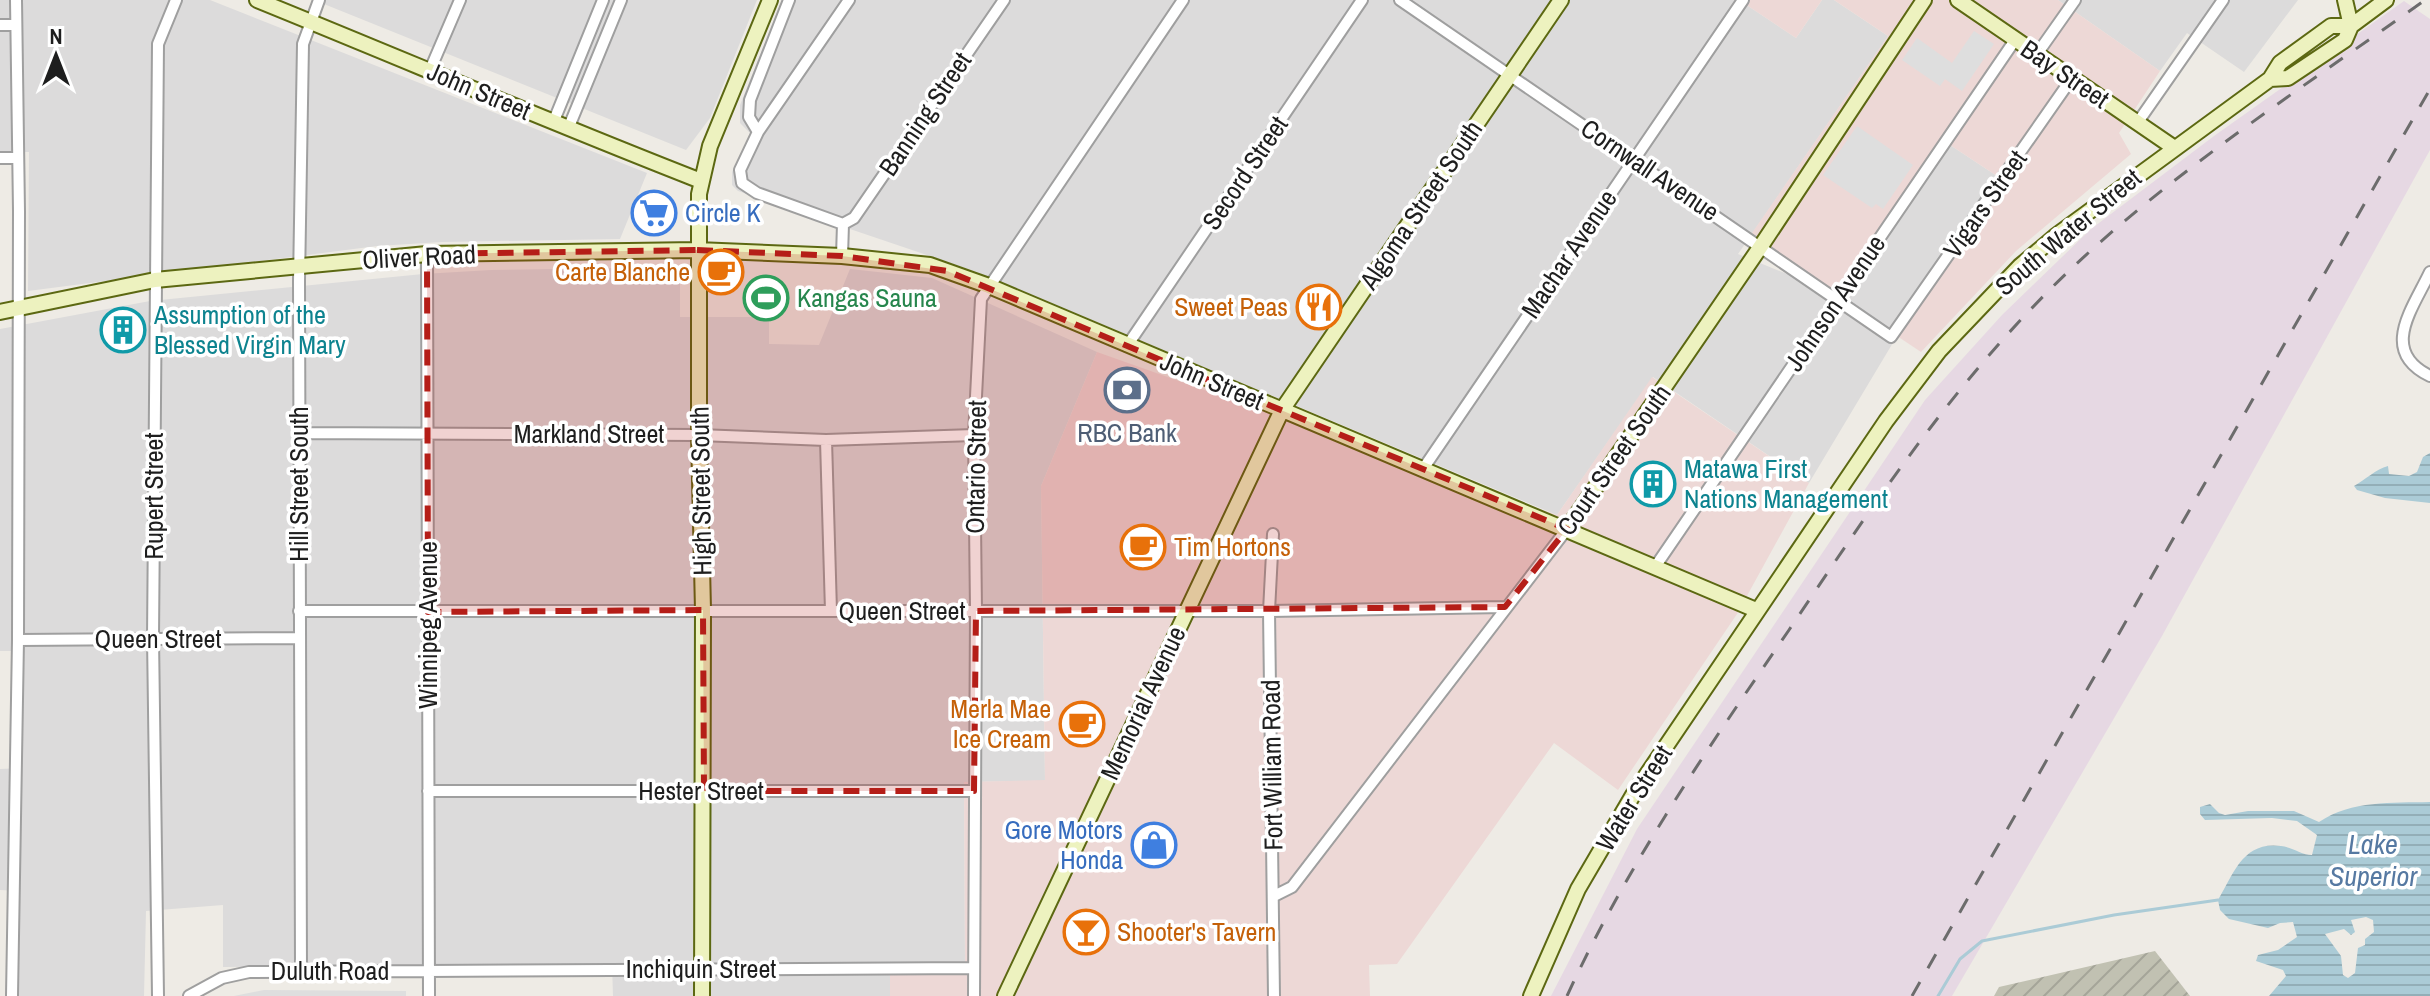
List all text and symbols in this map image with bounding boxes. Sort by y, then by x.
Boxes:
north arrow [16,16,96,96]
text: N [49,21,63,51]
street label: Bay Street [2014,31,2116,116]
street label: Banning Street [870,45,979,182]
street label: John Street [422,53,536,128]
street label: Secord Street [1194,109,1296,237]
street label: Cornwall Avenue [1574,110,1726,229]
street label: Algoma Street South [1351,113,1490,297]
street label: Vigars Street [1935,143,2035,265]
street label: South Water Street [1987,160,2148,303]
street label: Machar Avenue [1513,183,1624,325]
supermarket icon: Circle K [630,189,678,237]
place label: Circle K [685,195,761,230]
street label: Johnson Avenue [1776,228,1893,378]
street label: Oliver Road [361,236,477,277]
cafe icon: Carte Blanche [697,248,745,296]
place label: Carte Blanche [555,254,690,289]
sports icon: Kangas Sauna [742,274,790,322]
place label: Kangas Sauna [797,280,937,315]
restaurant icon: Sweet Peas [1295,283,1343,331]
place label: Sweet Peas [1174,289,1288,324]
place label: Assumption of the Blessed Virgin Mary [153,297,346,362]
building icon: Assumption of the Blessed Virgin Mary [99,306,147,354]
street label: John Street [1155,343,1269,418]
bank icon: RBC Bank [1103,366,1151,414]
street label: Court Street South [1549,377,1679,542]
street label: Ontario Street [957,400,994,534]
street label: Hill Street South [281,406,316,562]
street label: High Street South [682,406,719,576]
place label: RBC Bank [1077,415,1177,450]
street label: Markland Street [514,416,664,451]
street label: Rupert Street [136,433,171,559]
place label: Matawa First Nations Management [1684,451,1888,516]
building icon: Matawa First Nations Management [1629,460,1677,508]
cafe icon: Tim Hortons [1119,523,1167,571]
place label: Tim Hortons [1174,529,1291,564]
street label: Winnipeg Avenue [410,541,445,709]
street label: Queen Street [839,593,965,628]
street label: Memorial Avenue [1092,620,1193,785]
street label: Queen Street [95,621,221,656]
street label: Fort William Road [1253,679,1290,851]
place label: Merla Mae Ice Cream [950,691,1051,756]
cafe icon: Merla Mae Ice Cream [1058,700,1106,748]
street label: Water Street [1587,738,1680,857]
street label: Hester Street [638,773,764,808]
place label: Gore Motors Honda [1005,812,1123,877]
shop icon: Gore Motors Honda [1130,821,1178,869]
water label: Lake Superior [2329,825,2418,895]
bar icon: Shooter's Tavern [1062,908,1110,956]
place label: Shooter's Tavern [1117,914,1276,949]
street label: Inchiquin Street [626,951,776,986]
street label: Duluth Road [271,953,389,988]

